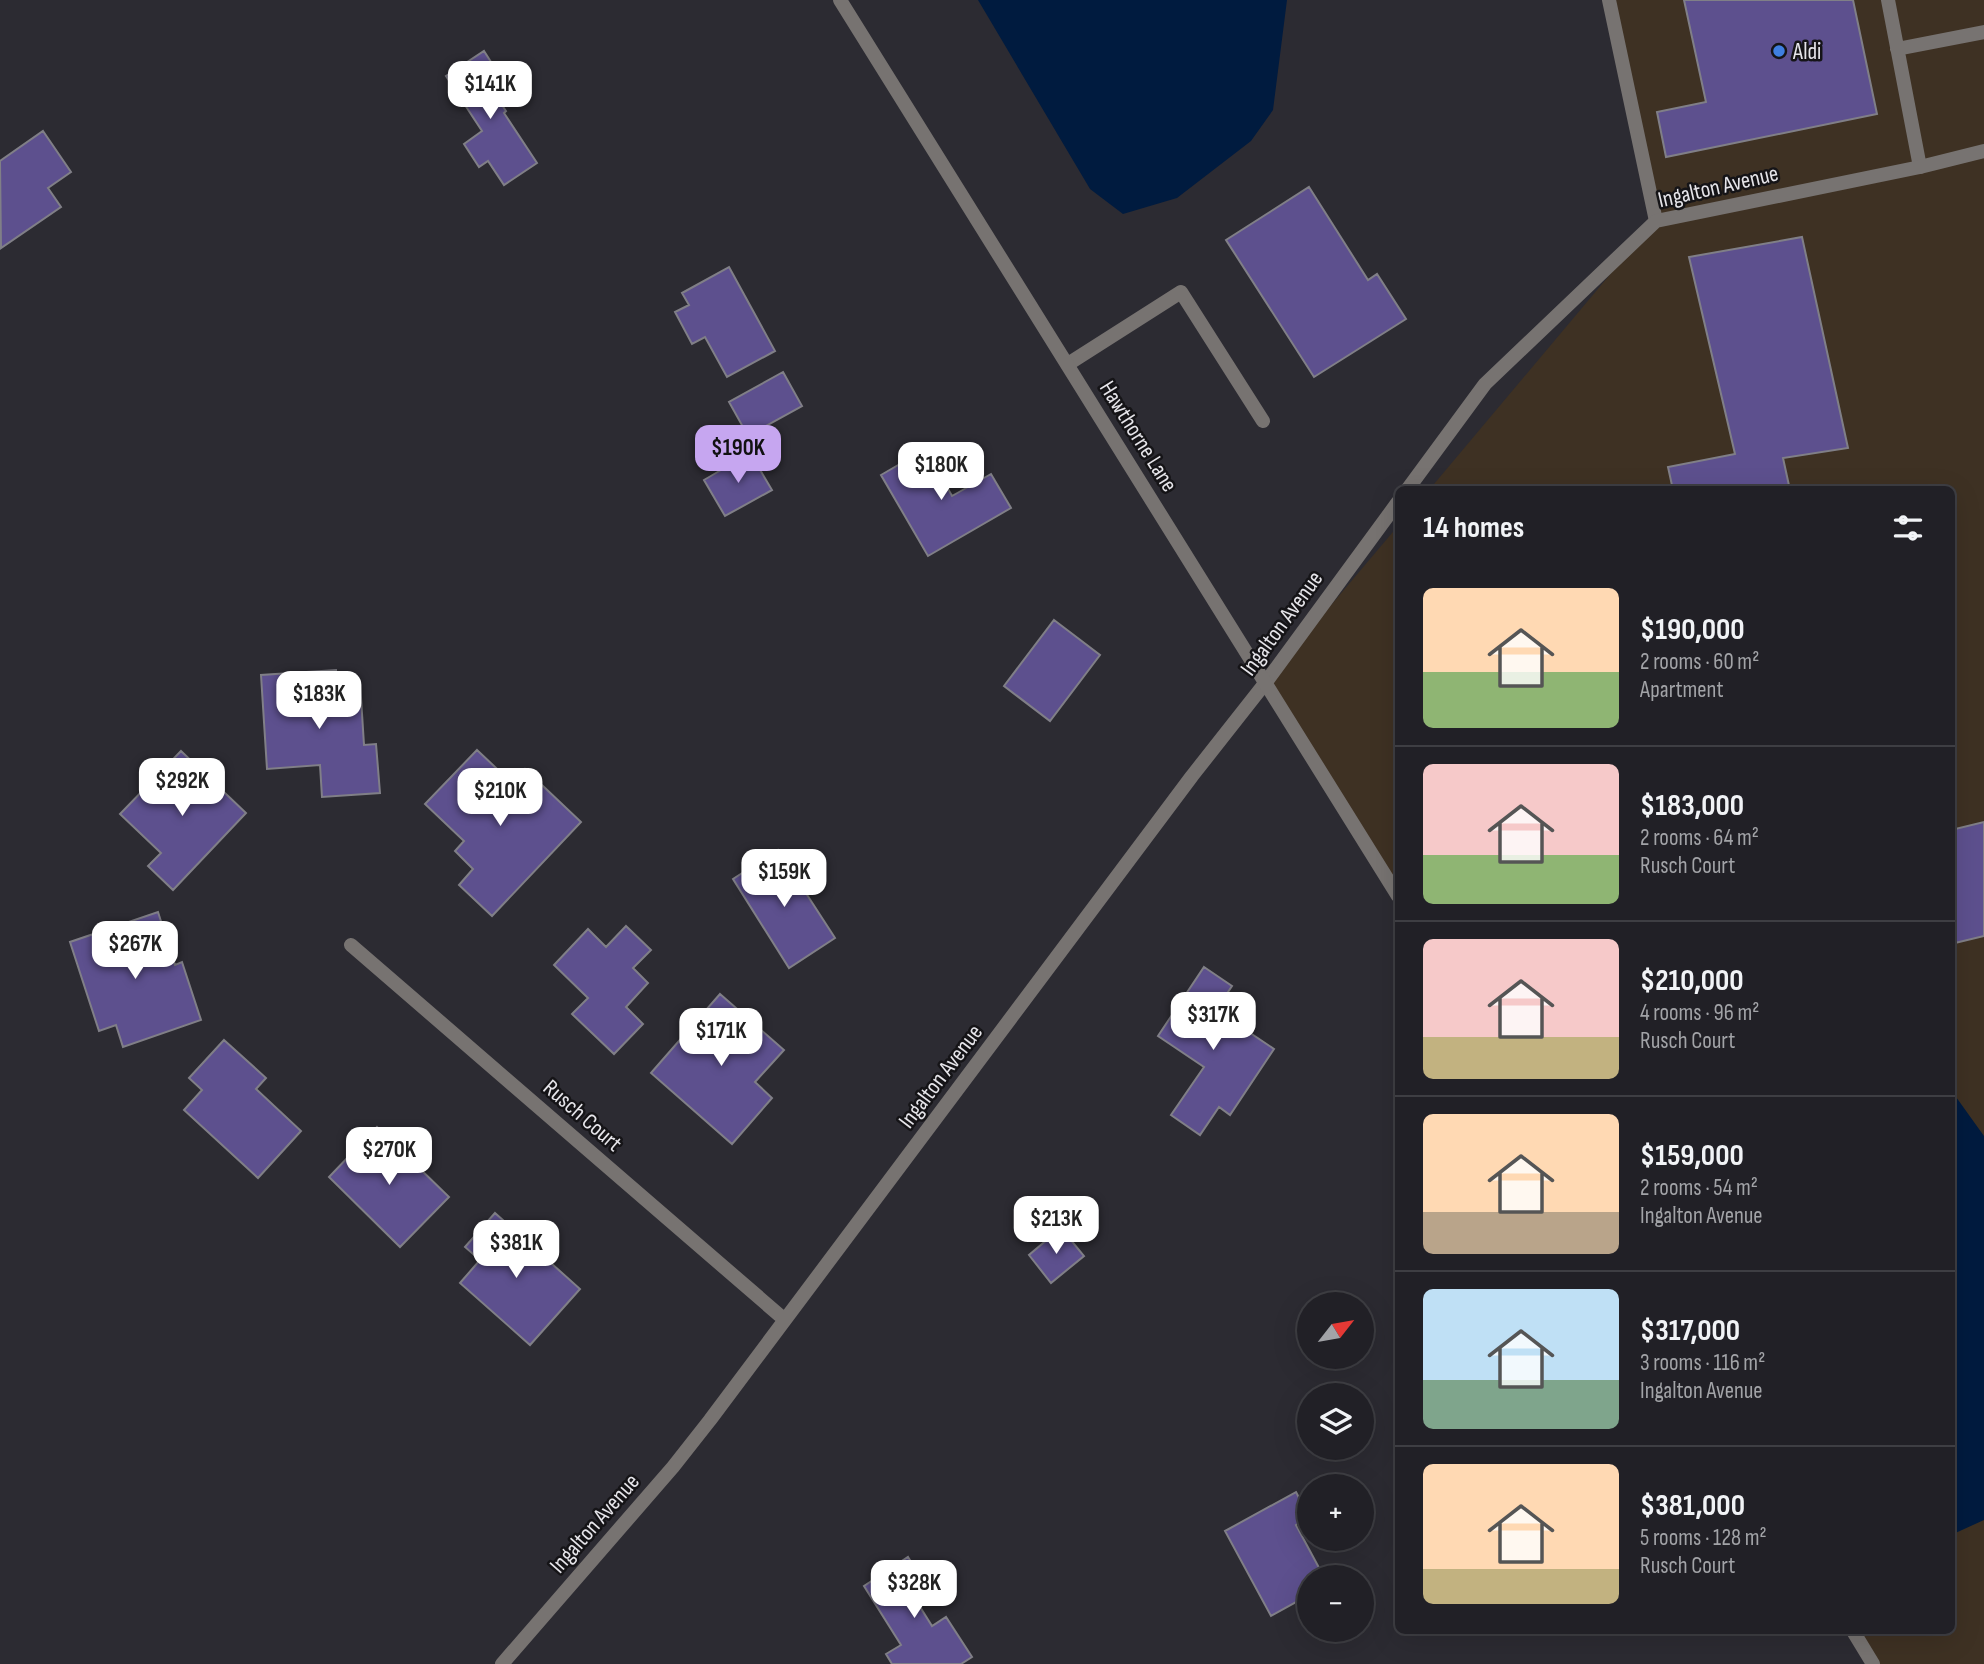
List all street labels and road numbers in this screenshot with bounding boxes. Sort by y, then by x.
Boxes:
street label: Ingalton Avenue [1655,160,1781,214]
street label: Hawthorne Lane [1093,376,1183,497]
street label: Ingalton Avenue [1234,566,1329,681]
street label: Ingalton Avenue [893,1019,989,1134]
street label: Rusch Court [537,1074,627,1158]
street label: Ingalton Avenue [544,1468,646,1579]

